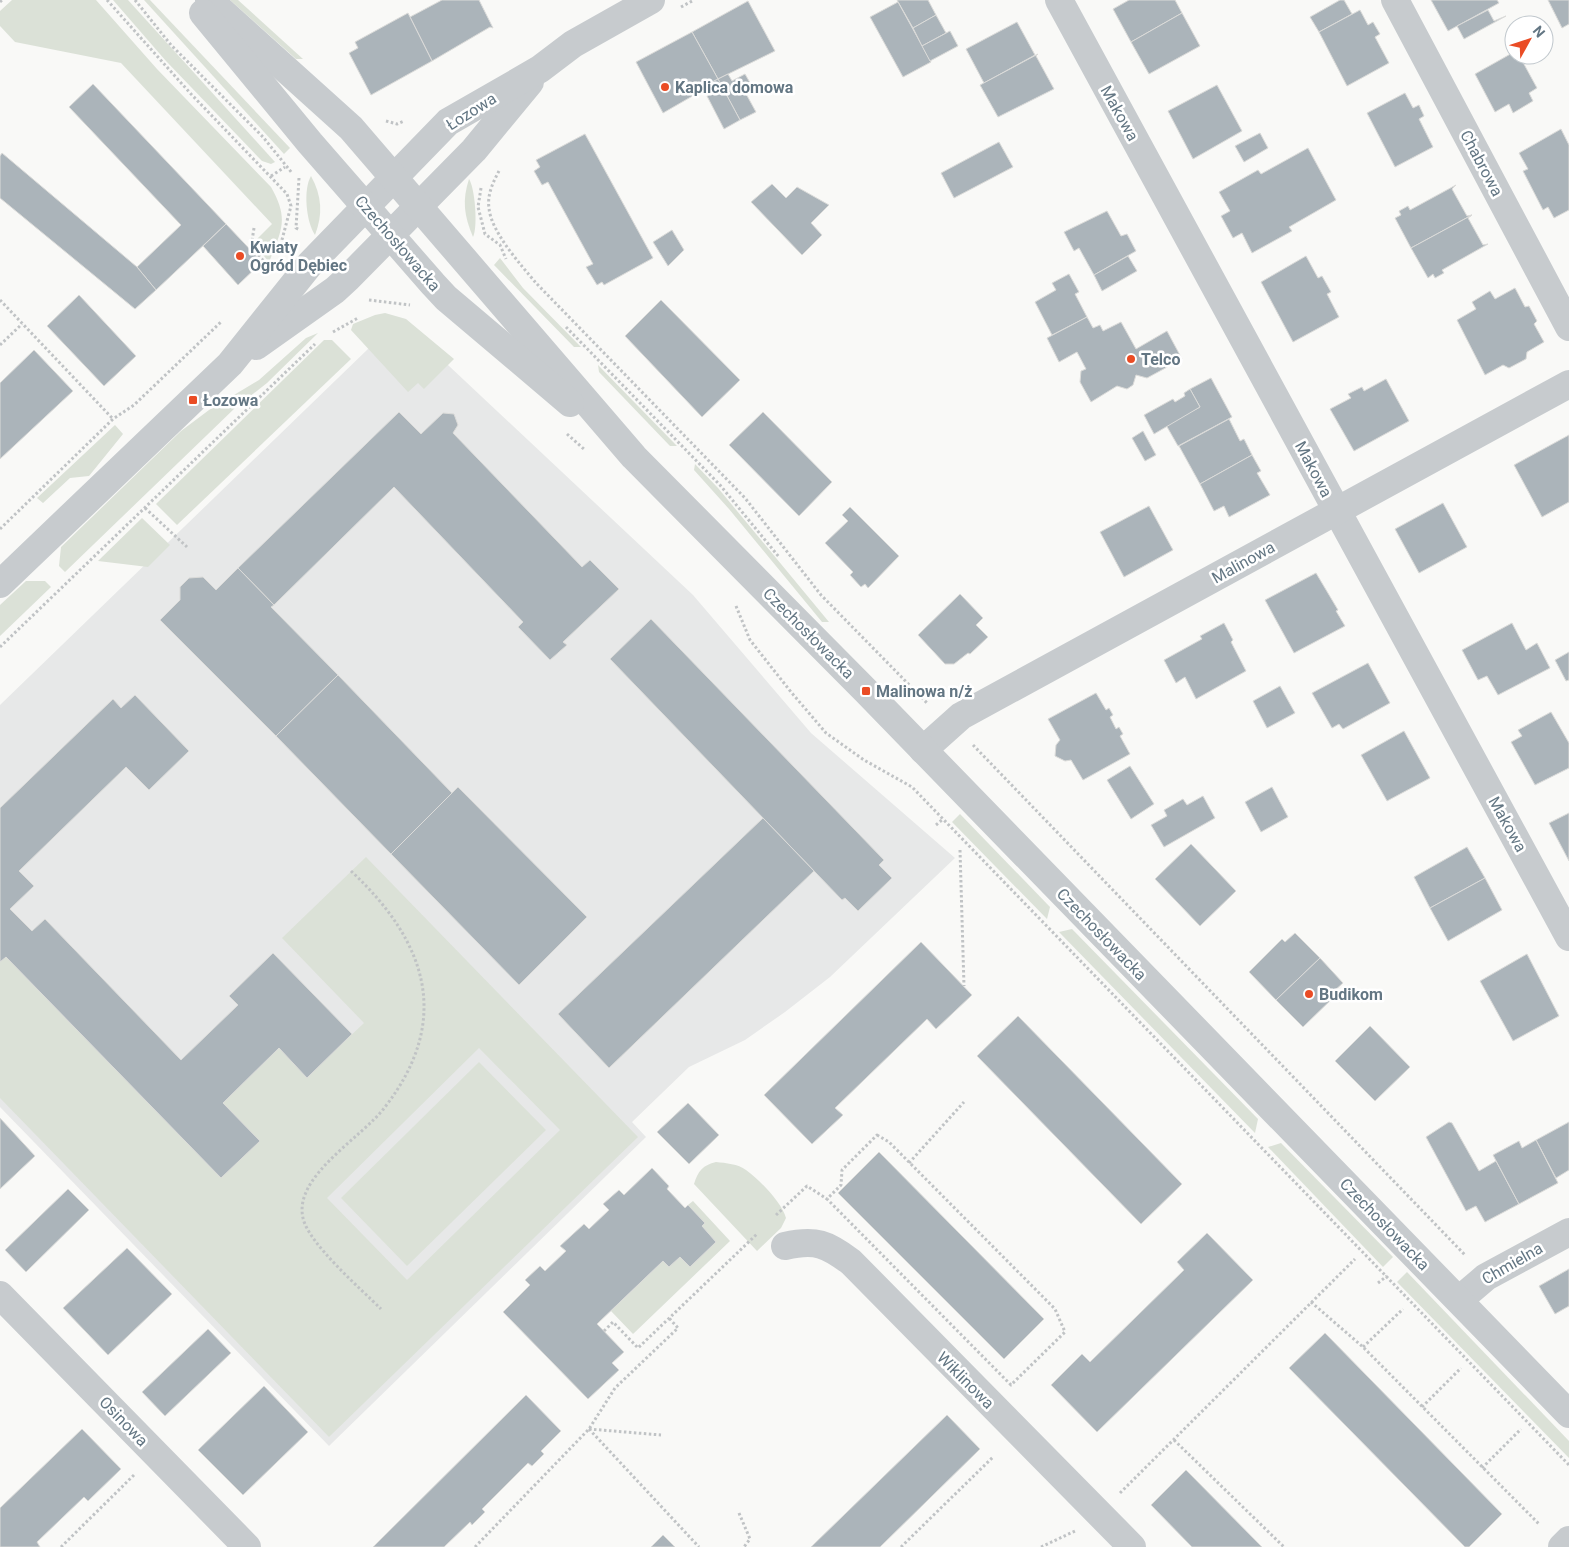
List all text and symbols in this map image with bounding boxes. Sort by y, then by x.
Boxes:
north arrow [1504,15,1554,65]
text: N [1530,23,1548,41]
place label: Kaplica domowa [675,78,794,97]
marker: Kaplica domowa [659,81,671,93]
street label: Makowa [1097,82,1143,144]
street label: Łozowa [443,89,500,134]
street label: Chabrowa [1456,127,1507,199]
street label: Czechosłowacka [351,192,444,295]
place label: Kwiaty Ogród Dębiec [250,238,347,275]
marker: Kwiaty Ogród Dębiec [234,250,246,262]
place label: Telco [1141,350,1180,369]
marker: Telco [1125,353,1137,365]
place label: Łozowa [203,391,259,410]
marker: Łozowa [187,394,199,406]
street label: Makowa [1291,438,1336,500]
street label: Malinowa [1208,537,1278,588]
street label: Czechosłowacka [759,584,858,683]
place label: Malinowa n/ż [876,682,972,701]
marker: Malinowa n/ż [860,685,872,697]
street label: Makowa [1485,793,1531,855]
street label: Czechosłowacka [1053,884,1150,984]
place label: Budikom [1319,985,1383,1004]
marker: Budikom [1303,988,1315,1000]
street label: Czechosłowacka [1336,1174,1433,1274]
street label: Chmielna [1478,1238,1546,1288]
street label: Wiklinowa [933,1348,998,1413]
street label: Osinowa [95,1393,152,1450]

